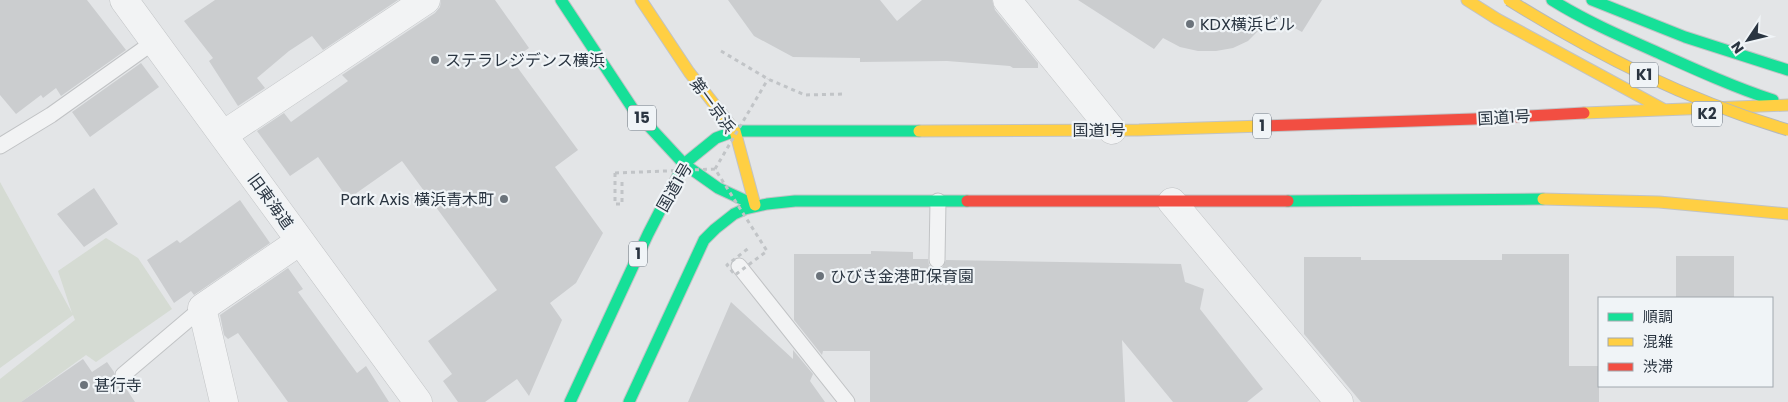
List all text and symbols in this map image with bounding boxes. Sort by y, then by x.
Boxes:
place label: KDX横浜ビル [1200,13,1295,36]
north arrow [1723,15,1773,65]
marker: KDX横浜ビル [1184,18,1196,30]
text: N [1726,37,1749,58]
place label: ステラレジデンス横浜 [445,49,605,72]
marker: ステラレジデンス横浜 [429,54,441,66]
road number: K1 [1630,62,1658,88]
street label: 第一京浜 [684,73,741,138]
road number: K2 [1692,102,1722,126]
street label: 国道1号 [1477,105,1531,130]
road number: 15 [628,106,656,130]
road number: 1 [1253,114,1271,138]
street label: 国道1号 [1072,119,1126,142]
street label: 国道1号 [651,158,698,216]
street label: 旧東海道 [242,169,299,234]
place label: Park Axis 横浜青木町 [340,188,494,211]
marker: Park Axis 横浜青木町 [498,193,510,205]
road number: 1 [629,242,647,266]
place label: ひびき金港町保育園 [830,265,974,288]
marker: ひびき金港町保育園 [814,270,826,282]
legend [1598,297,1773,387]
text: 順調 [1643,306,1673,327]
text: 混雑 [1643,331,1673,352]
text: 渋滞 [1643,356,1673,377]
place label: 甚行寺 [94,374,142,397]
marker: 甚行寺 [78,379,90,391]

